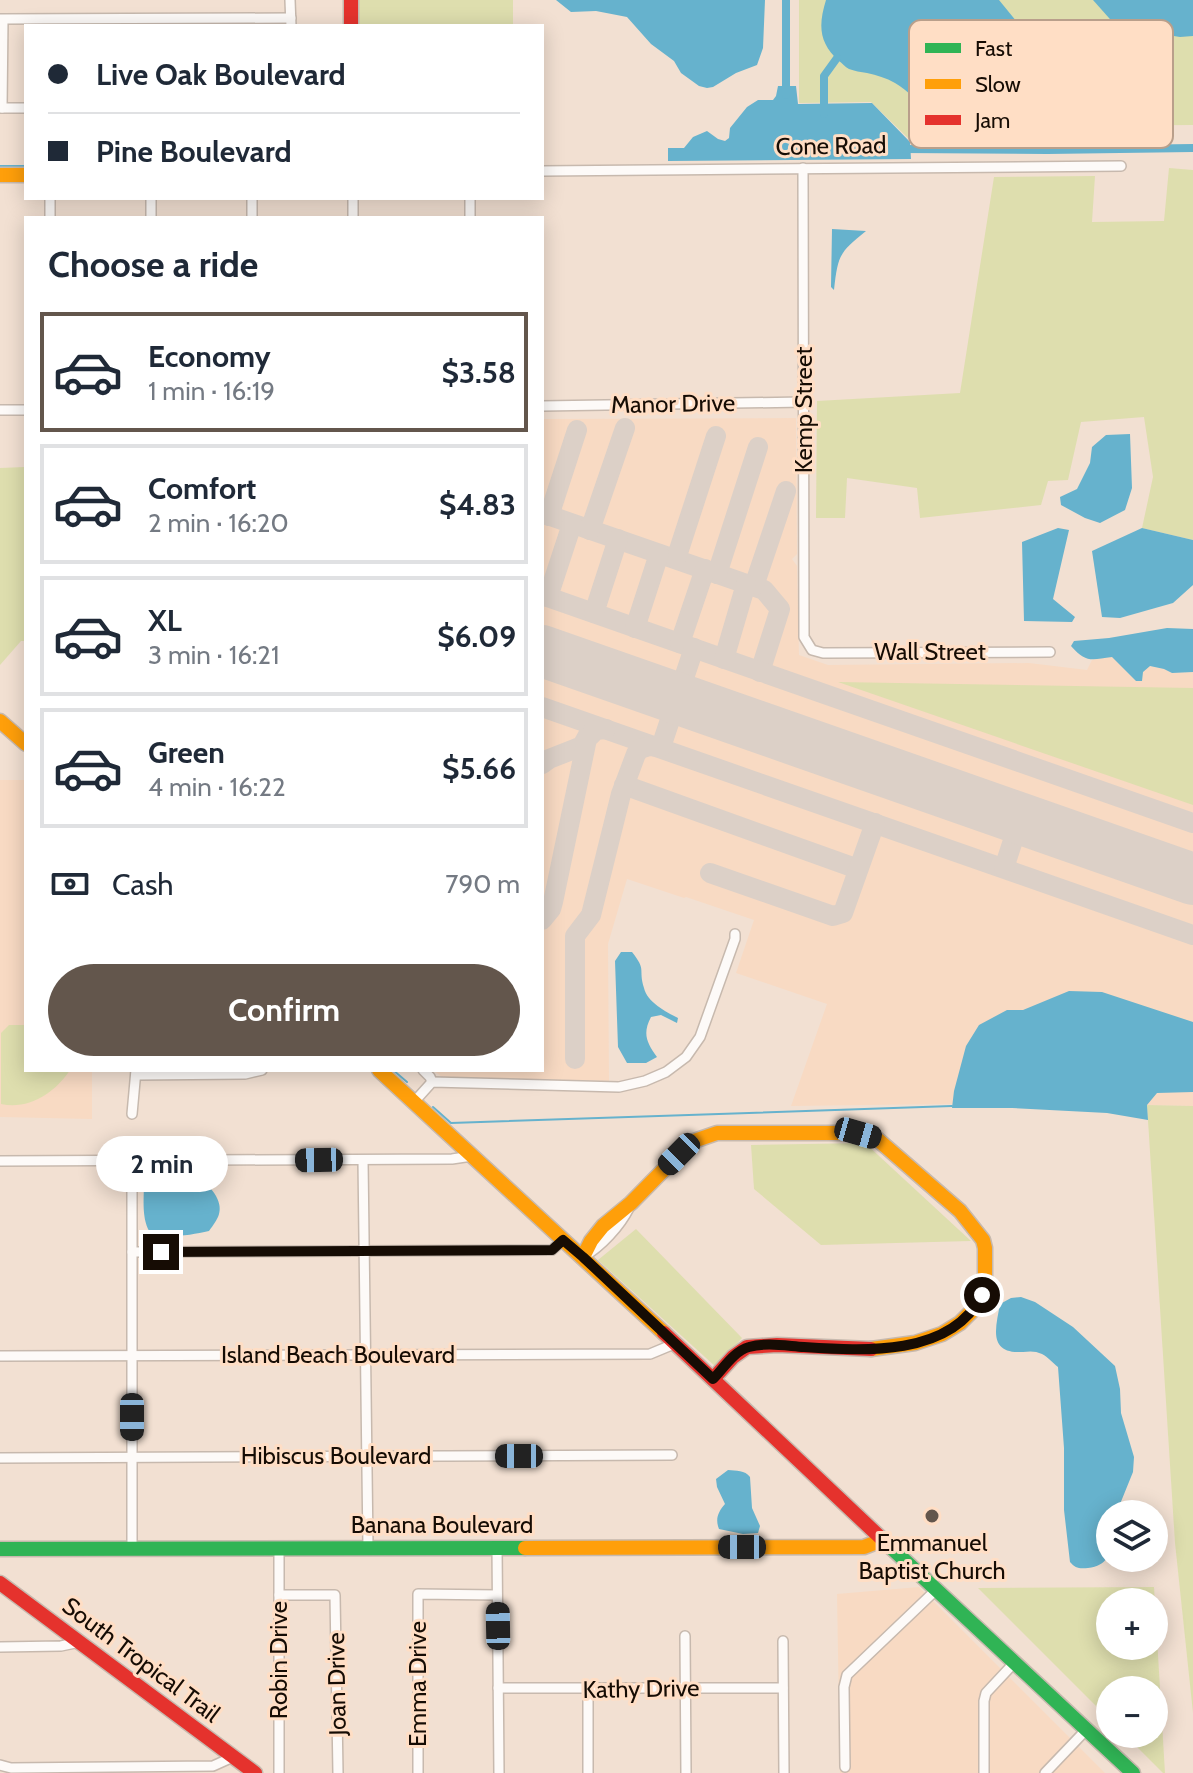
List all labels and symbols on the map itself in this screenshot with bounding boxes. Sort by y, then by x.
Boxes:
legend [909,20,1173,148]
text: Fast [975,35,1013,62]
text: Slow [975,71,1021,98]
text: Jam [974,107,1010,134]
street label: Cone Road [775,130,887,161]
street label: Kemp Street [789,347,818,473]
street label: Manor Drive [611,388,735,419]
street label: Wall Street [874,637,986,666]
car [832,1115,884,1151]
car [654,1129,704,1179]
callout: 2 min [95,1136,227,1192]
car [295,1148,343,1172]
route end [143,1234,179,1270]
route start [964,1277,1000,1313]
street label: Island Beach Boulevard [221,1340,455,1369]
car [120,1393,144,1441]
street label: Hibiscus Boulevard [241,1441,431,1470]
car [495,1444,543,1468]
marker: Emmanuel Baptist Church [923,1507,941,1525]
street label: Banana Boulevard [351,1510,533,1539]
place label: Emmanuel Baptist Church [858,1528,1006,1585]
car [718,1535,766,1559]
street label: South Tropical Trail [57,1591,226,1728]
street label: Robin Drive [264,1601,293,1719]
car [486,1602,510,1650]
street label: Emma Drive [403,1621,432,1747]
street label: Joan Drive [321,1632,352,1737]
street label: Kathy Drive [582,1673,700,1704]

